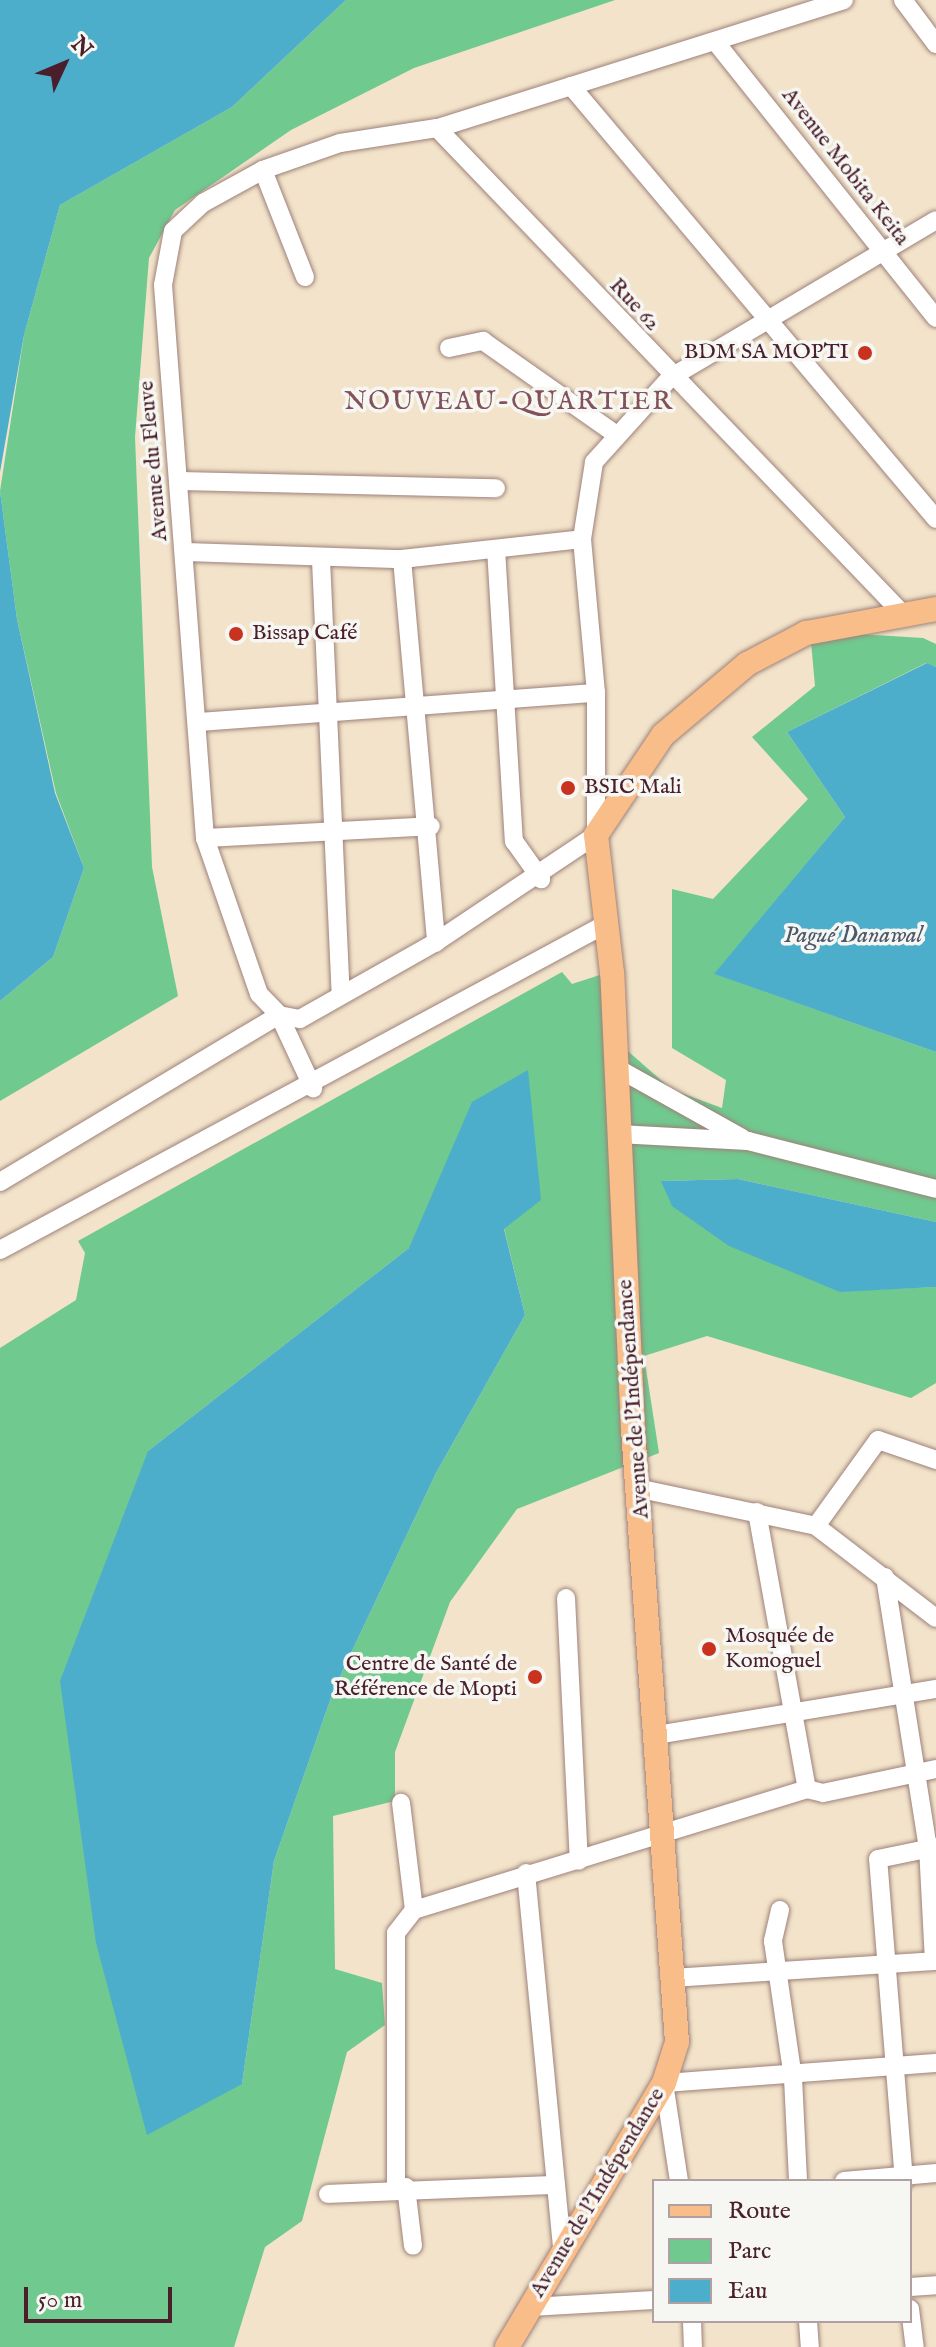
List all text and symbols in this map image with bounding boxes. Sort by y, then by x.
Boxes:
north arrow [24,24,104,104]
text: N [65,31,98,64]
street label: Avenue Mobita Keita [775,83,915,251]
street label: Rue 62 [603,273,665,337]
place label: BDM SA MOPTI [684,340,849,366]
marker: BDM SA MOPTI [856,344,874,362]
street label: Avenue du Fleuve [134,380,174,542]
district label: NOUVEAU-QUARTIER [344,386,674,418]
place label: Bissap Café [252,621,357,647]
marker: Bissap Café [227,625,245,643]
place label: BSIC Mali [584,775,682,801]
marker: BSIC Mali [559,779,577,797]
water label: Pagué Danawal [784,922,922,950]
street label: Avenue de l'Indépendance [612,1278,656,1520]
place label: Mosquée de Komoguel [725,1623,834,1674]
marker: Mosquée de Komoguel [700,1640,718,1658]
place label: Centre de Santé de Référence de Mopti [334,1651,517,1702]
marker: Centre de Santé de Référence de Mopti [524,1666,546,1688]
street label: Avenue de l'Indépendance [525,2083,671,2303]
legend [652,2179,912,2323]
text: Route [728,2196,791,2227]
text: Parc [728,2236,771,2267]
scale bar [28,2271,176,2321]
text: Eau [728,2276,767,2307]
text: 50 m [38,2285,82,2316]

